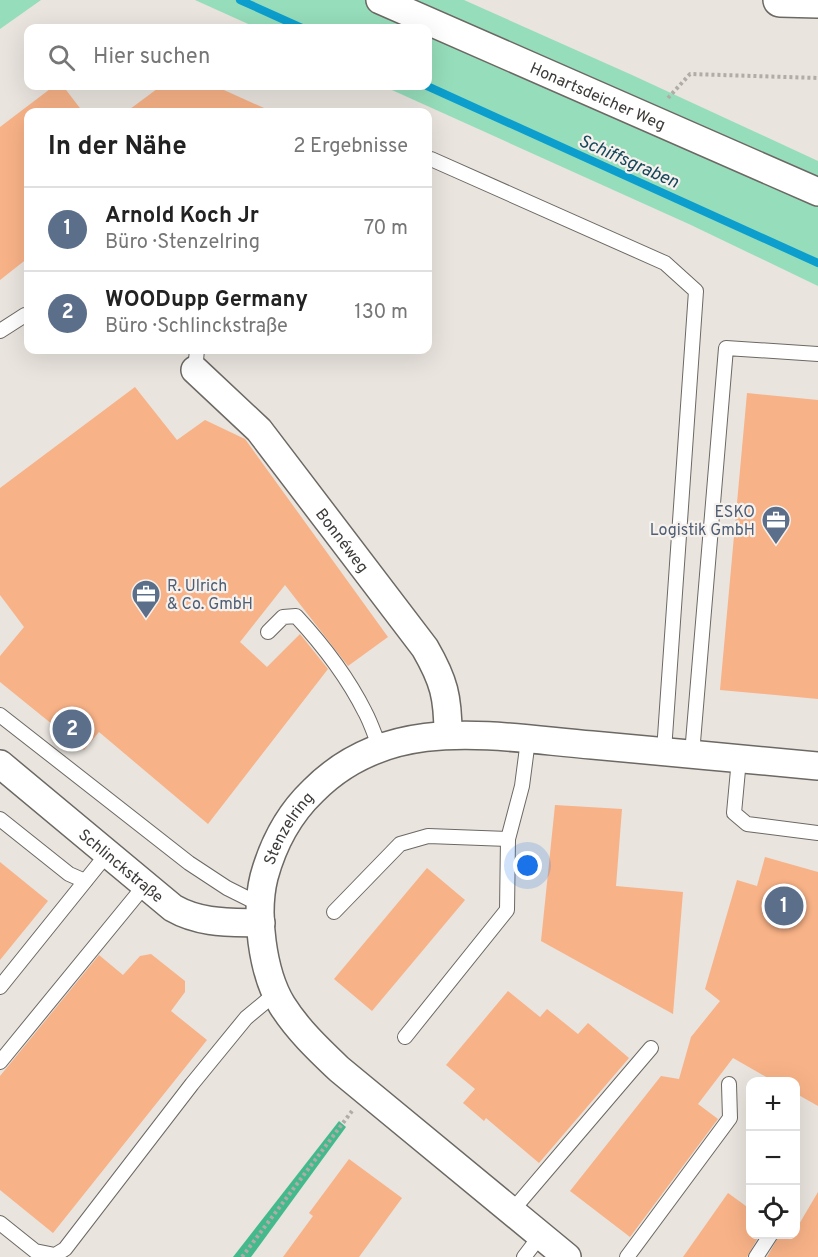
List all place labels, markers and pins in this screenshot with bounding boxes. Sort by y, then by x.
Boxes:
place label: ESKO Logistik GmbH [650,503,755,541]
office icon: ESKO Logistik GmbH [760,504,792,546]
place label: R. Ulrich & Co. GmbH [167,577,253,615]
office icon: R. Ulrich & Co. GmbH [130,578,162,620]
pin: 2 [52,706,92,752]
pin: 1 [764,884,804,928]

